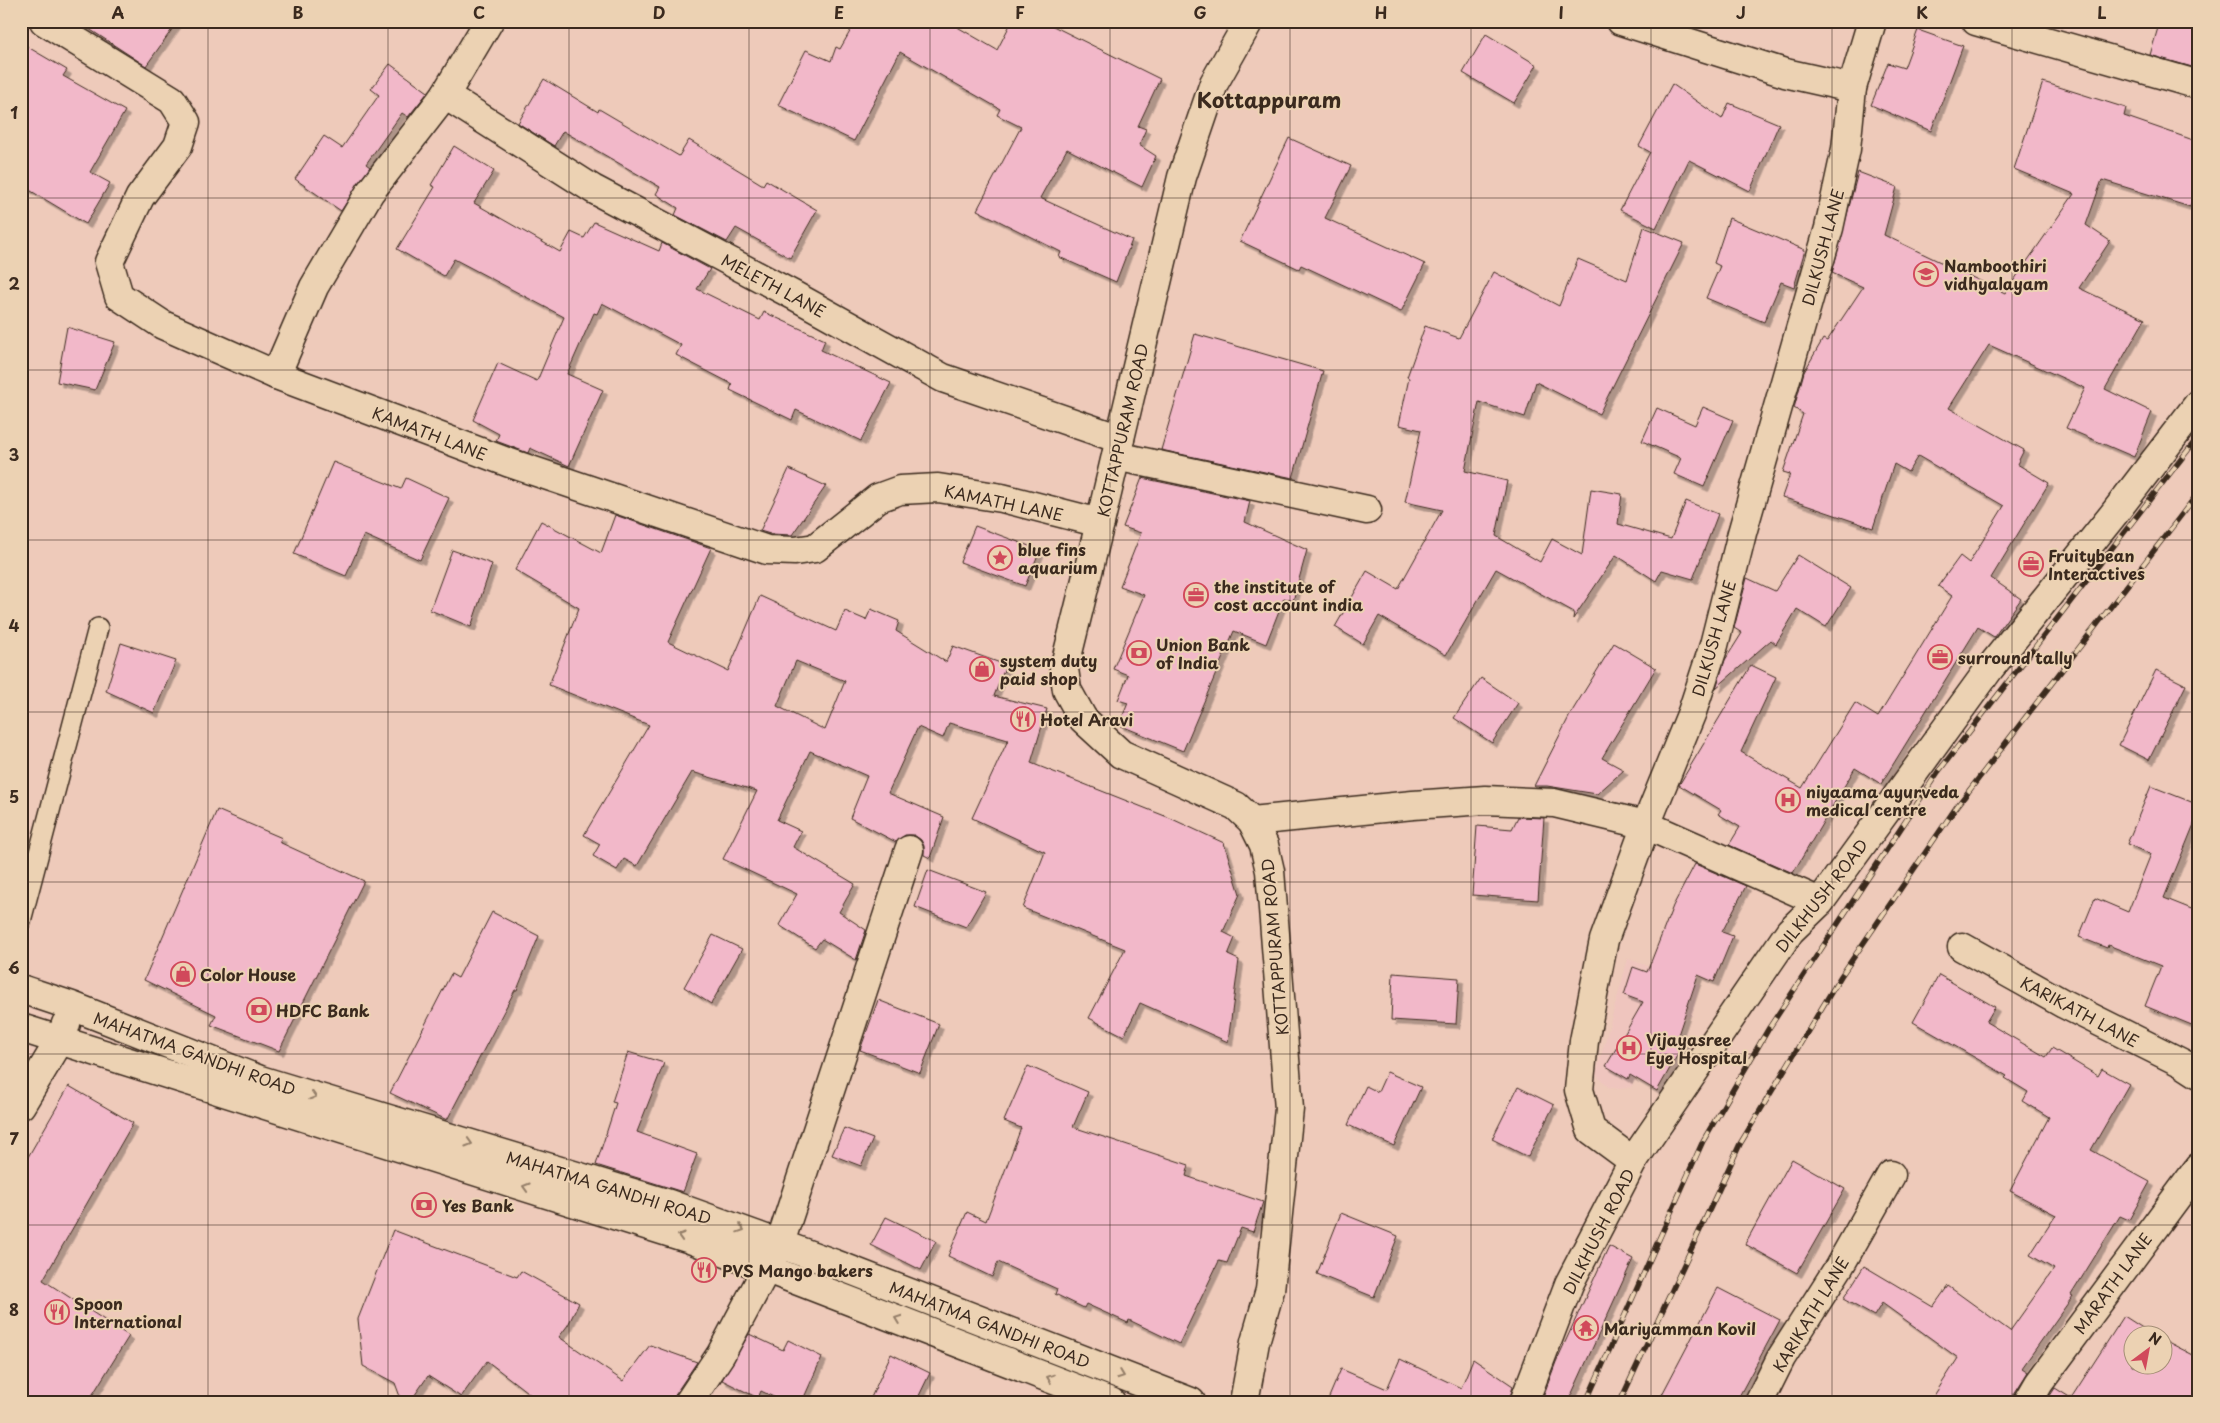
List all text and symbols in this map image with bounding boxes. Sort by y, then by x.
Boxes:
text: A [112,0,125,24]
text: B [293,0,304,24]
text: C [473,0,485,24]
text: D [653,0,665,24]
text: E [834,0,844,24]
text: F [1015,0,1025,24]
text: G [1193,0,1207,24]
text: H [1375,0,1387,24]
text: I [1558,0,1564,24]
text: J [1736,0,1746,24]
text: K [1916,0,1928,24]
text: L [2097,0,2107,24]
district label: Kottappuram [1197,83,1341,115]
text: 1 [10,100,18,124]
street label: DILKUSH LANE [1795,186,1849,308]
street label: MELETH LANE [717,247,831,323]
place label: Namboothiri vidhyalayam [1944,253,2049,295]
school or university icon: Namboothiri vidhyalayam [1913,261,1939,287]
text: 2 [8,271,20,295]
street label: KOTTAPPURAM ROAD [1090,341,1154,519]
street label: KAMATH LANE [369,400,491,466]
text: 3 [9,442,19,466]
street label: KAMATH LANE [942,478,1066,526]
place label: blue fins aquarium [1018,537,1098,579]
place label: Fruitybean Interactives [2048,543,2145,585]
place icon: blue fins aquarium [987,545,1013,571]
office icon: Fruitybean Interactives [2018,551,2044,577]
place label: the institute of cost account india [1214,574,1363,616]
street label: DILKUSH LANE [1685,577,1741,699]
office icon: the institute of cost account india [1183,582,1209,608]
text: 4 [9,613,20,637]
place label: Union Bank of India [1156,632,1250,674]
bank icon: Union Bank of India [1126,640,1152,666]
office icon: surround tally [1927,644,1953,670]
place label: surround tally [1958,645,2072,669]
place label: system duty paid shop [1000,648,1097,690]
shop icon: system duty paid shop [969,656,995,682]
restaurant icon: Hotel Aravi [1010,706,1036,732]
place label: Hotel Aravi [1040,707,1133,731]
place label: niyaama ayurveda medical centre [1806,779,1959,821]
text: 5 [9,784,19,808]
hospital icon: niyaama ayurveda medical centre [1775,787,1801,813]
street label: DILKHUSH ROAD [1769,833,1873,957]
street label: KOTTAPPURAM ROAD [1254,858,1294,1036]
text: 6 [8,955,20,979]
shop icon: Color House [170,961,196,987]
place label: Color House [200,962,296,986]
street label: KARIKATH LANE [2016,970,2144,1052]
bank icon: HDFC Bank [246,997,272,1023]
place label: HDFC Bank [276,998,370,1022]
street label: MAHATMA GANDHI ROAD [91,1005,299,1101]
place label: Vijayasree Eye Hospital [1646,1027,1747,1069]
hospital icon: Vijayasree Eye Hospital [1616,1035,1642,1061]
one-way arrow [309,1090,317,1100]
text: 7 [9,1126,19,1150]
one-way arrow [464,1138,472,1148]
street label: MAHATMA GANDHI ROAD [503,1144,715,1230]
street label: DILKHUSH ROAD [1556,1164,1640,1298]
one-way arrow [522,1183,531,1193]
bank icon: Yes Bank [411,1192,437,1218]
place label: Yes Bank [442,1193,514,1217]
one-way arrow [736,1223,744,1233]
street label: MARATH LANE [2069,1229,2155,1337]
one-way arrow [677,1232,686,1242]
street label: KARIKATH LANE [1766,1252,1854,1376]
restaurant icon: PVS Mango bakers [691,1257,717,1283]
place label: PVS Mango bakers [722,1258,873,1282]
street label: MAHATMA GANDHI ROAD [886,1275,1094,1373]
place label: Spoon International [74,1291,182,1333]
text: 8 [9,1297,19,1321]
restaurant icon: Spoon International [44,1299,70,1325]
one-way arrow [894,1315,903,1325]
temple icon: Mariyamman Kovil [1573,1315,1599,1341]
place label: Mariyamman Kovil [1604,1316,1756,1340]
north arrow [2122,1326,2172,1376]
one-way arrow [1116,1368,1125,1379]
one-way arrow [1046,1374,1055,1384]

